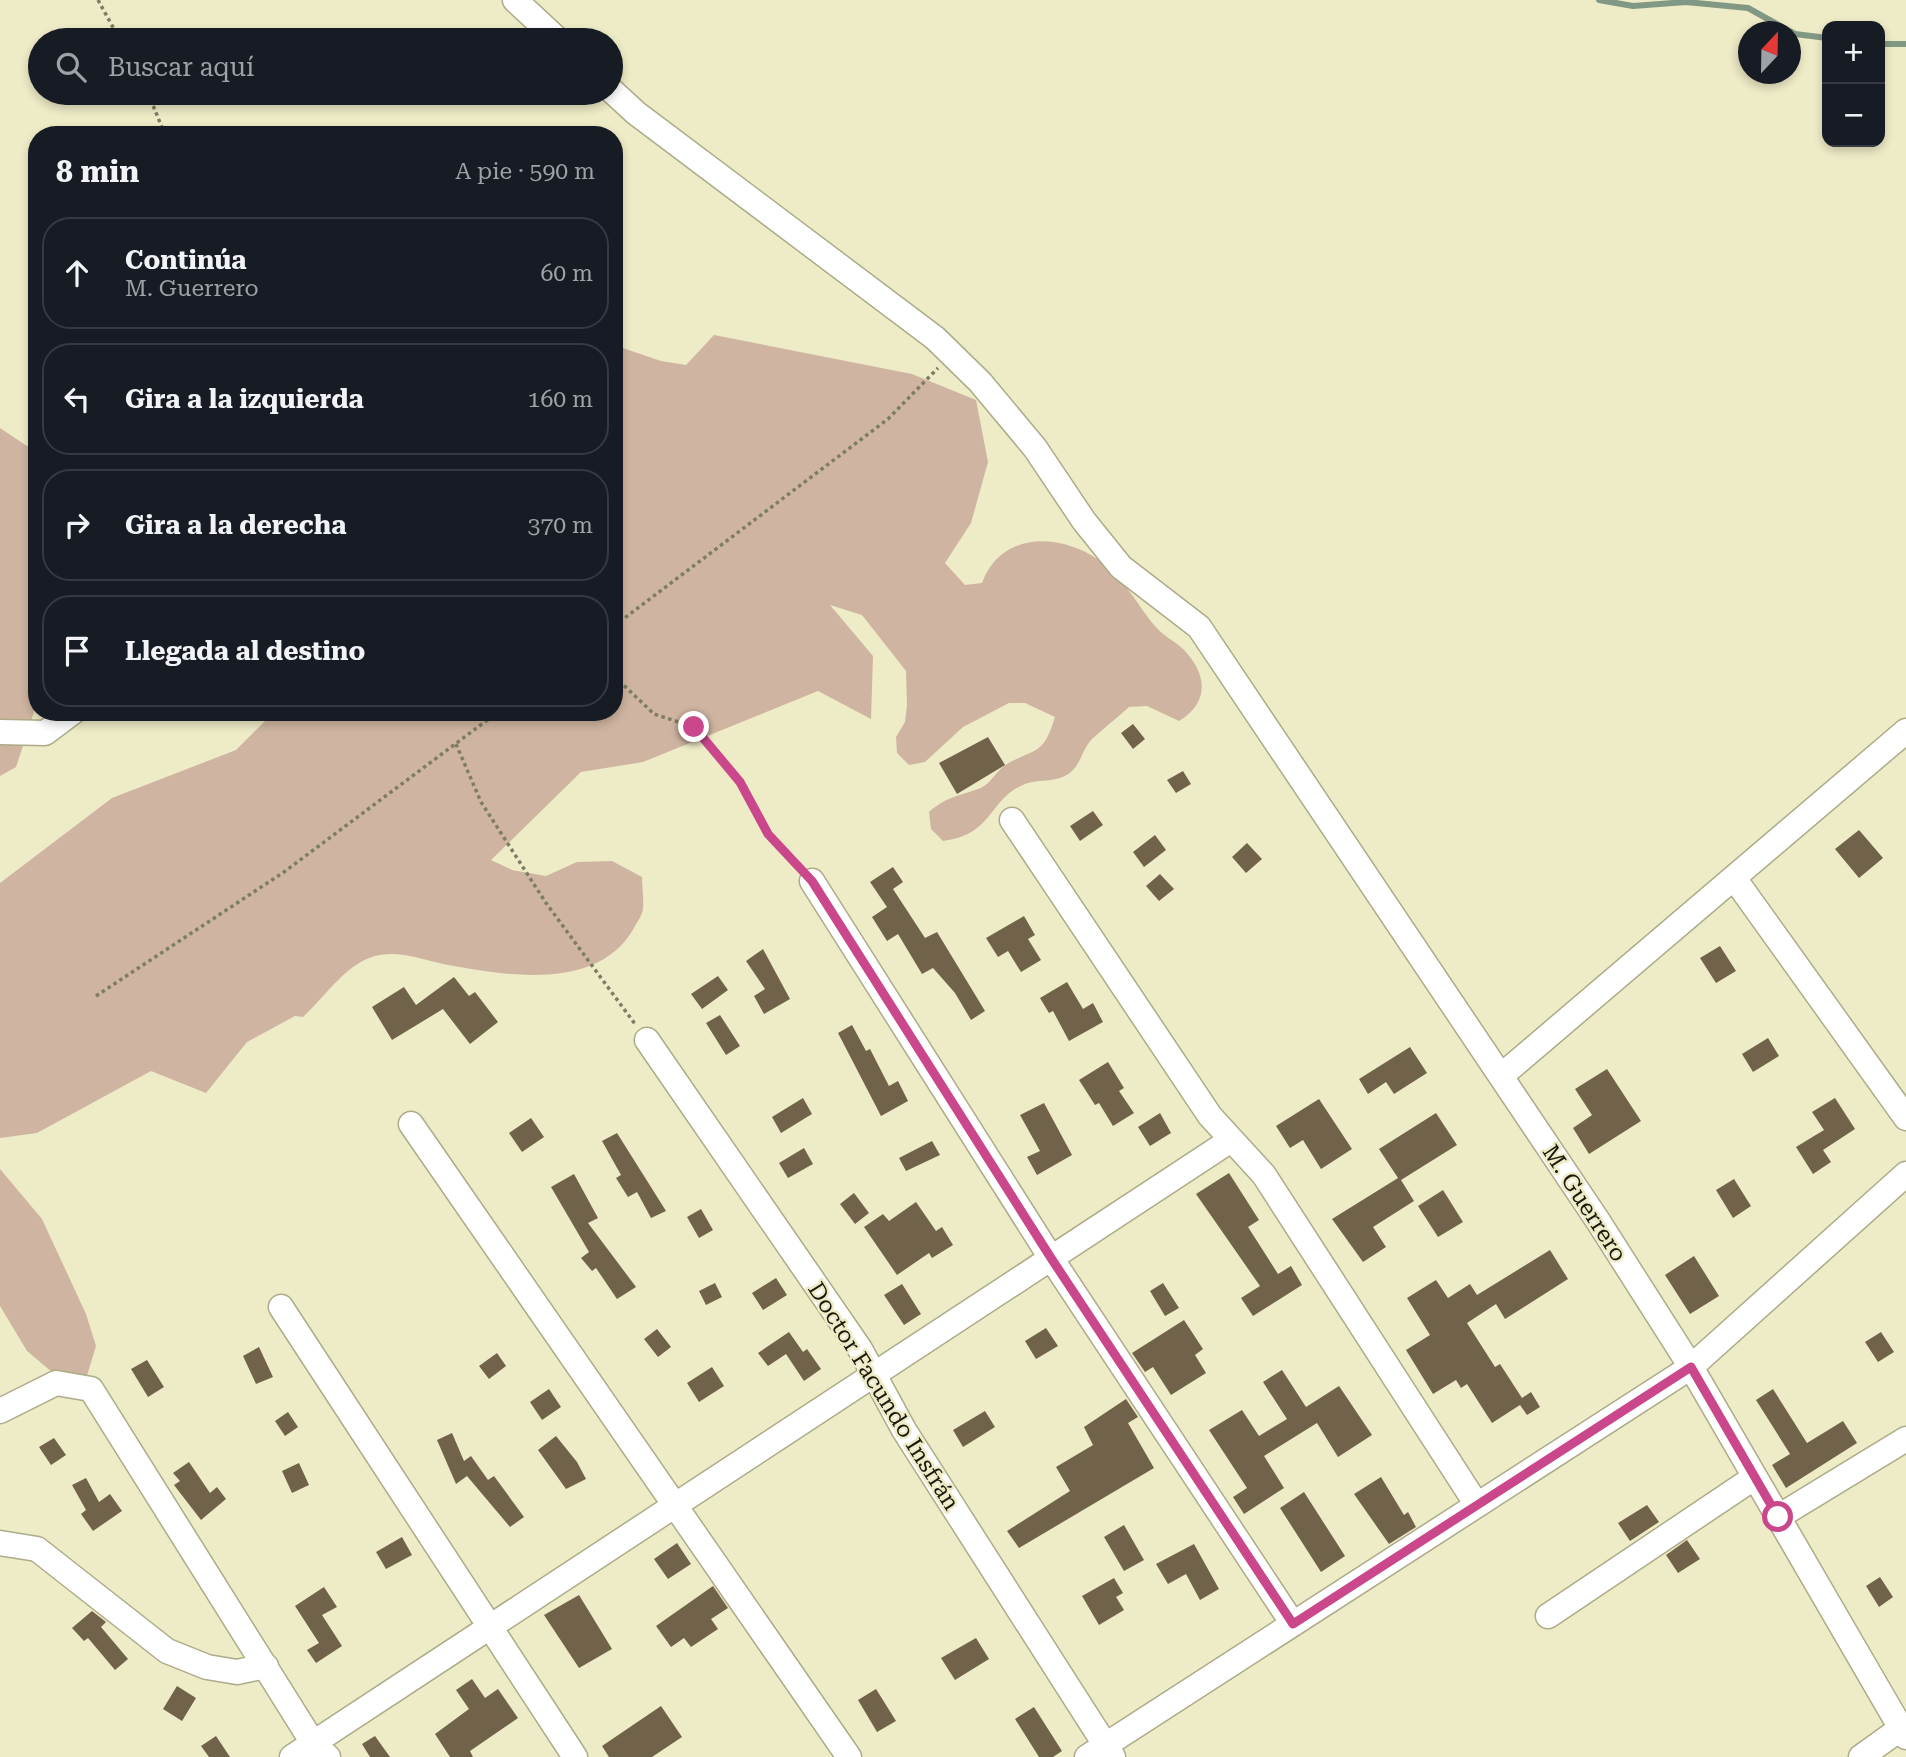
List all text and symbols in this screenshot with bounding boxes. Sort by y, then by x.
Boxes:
north arrow [1738,21,1801,84]
map controls [1822,21,1885,147]
button: + [1822,21,1885,84]
search box [28,28,623,105]
icon: search [52,48,90,86]
text: Buscar aquí [108,52,254,82]
button: − [1822,84,1885,147]
text: 8 min [56,154,139,189]
text: A pie · 590 m [455,158,595,185]
text: Continúa [125,245,247,275]
icon: ahead [58,254,96,292]
text: 60 m [540,260,593,287]
text: M. Guerrero [125,275,259,302]
icon: left [58,380,96,418]
text: Gira a la izquierda [125,384,364,414]
text: 160 m [528,386,593,413]
icon: right [58,506,96,544]
text: Gira a la derecha [125,510,346,540]
text: 370 m [528,512,593,539]
icon: arrive [58,632,96,670]
text: Llegada al destino [125,636,365,666]
route end [678,711,709,742]
street label: M. Guerrero [1537,1140,1632,1267]
street label: Doctor Facundo Insfrán [802,1277,965,1515]
route start [1762,1501,1793,1532]

